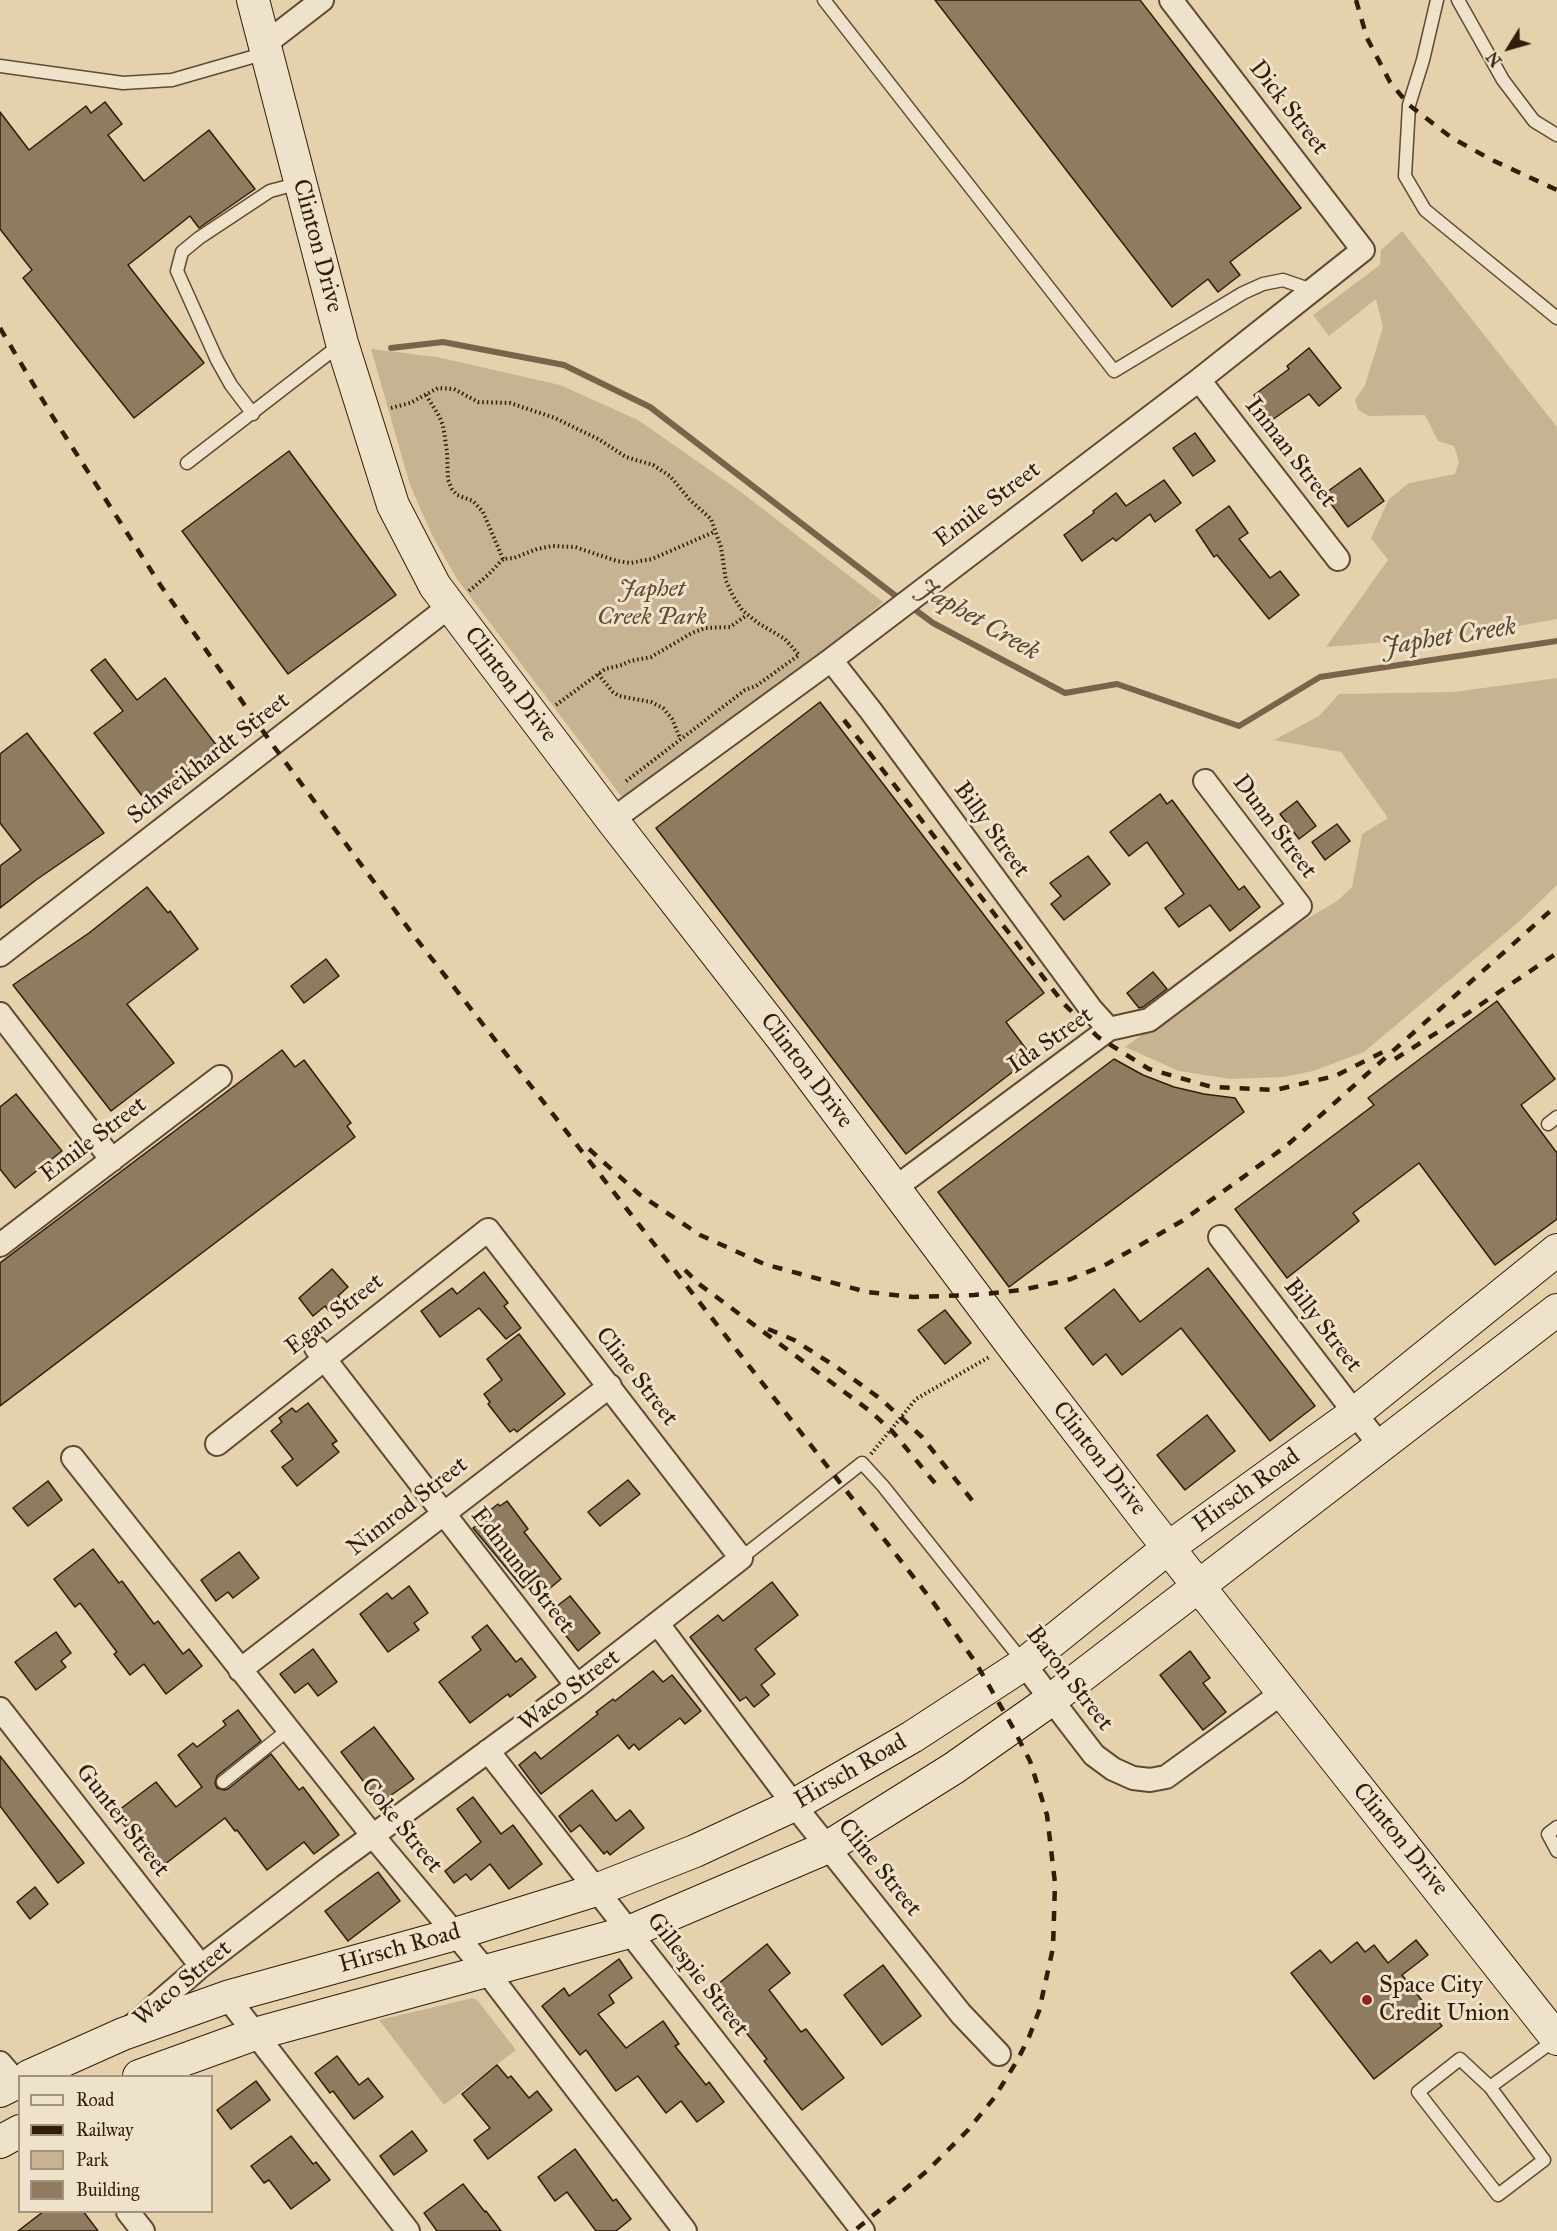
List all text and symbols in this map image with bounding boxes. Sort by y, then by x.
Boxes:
north arrow [1479,18,1539,78]
text: N [1483,48,1506,70]
street label: Dick Street [1242,55,1334,161]
street label: Clinton Drive [285,176,349,316]
street label: Inman Street [1238,392,1342,514]
street label: Emile Street [929,456,1047,554]
water label: Japhet Creek [911,574,1045,668]
park label: Japhet Creek Park [597,576,707,632]
water label: Japhet Creek [1379,612,1519,664]
street label: Clinton Drive [457,622,563,748]
street label: Schweikhardt Street [122,687,296,831]
street label: Dunn Street [1226,769,1322,885]
street label: Billy Street [947,777,1035,883]
street label: Ida Street [1003,1001,1099,1081]
street label: Clinton Drive [753,1008,859,1134]
street label: Emile Street [35,1091,153,1189]
street label: Egan Street [280,1268,390,1362]
street label: Billy Street [1276,1273,1368,1379]
street label: Cline Street [589,1322,683,1432]
street label: Clinton Drive [1046,1396,1152,1522]
street label: Hirsch Road [1188,1443,1306,1539]
street label: Nimrod Street [342,1451,474,1563]
street label: Edmund Street [464,1502,580,1640]
street label: Baron Street [1019,1621,1119,1737]
street label: Waco Street [514,1644,626,1738]
street label: Hirsch Road [790,1728,912,1816]
street label: Gunter Street [69,1759,175,1883]
street label: Coke Street [354,1773,448,1879]
street label: Clinton Drive [1346,1778,1454,1902]
street label: Cline Street [831,1813,927,1923]
street label: Gillespie Street [640,1907,754,2043]
street label: Hirsch Road [336,1918,464,1980]
street label: Waco Street [128,1935,238,2033]
place label: Space City Credit Union [1379,1972,1509,2028]
marker: Space City Credit Union [1360,1993,1374,2007]
legend [18,2075,213,2213]
text: Road [76,2089,114,2111]
text: Railway [76,2119,133,2141]
text: Park [76,2149,109,2171]
text: Building [76,2179,139,2201]

